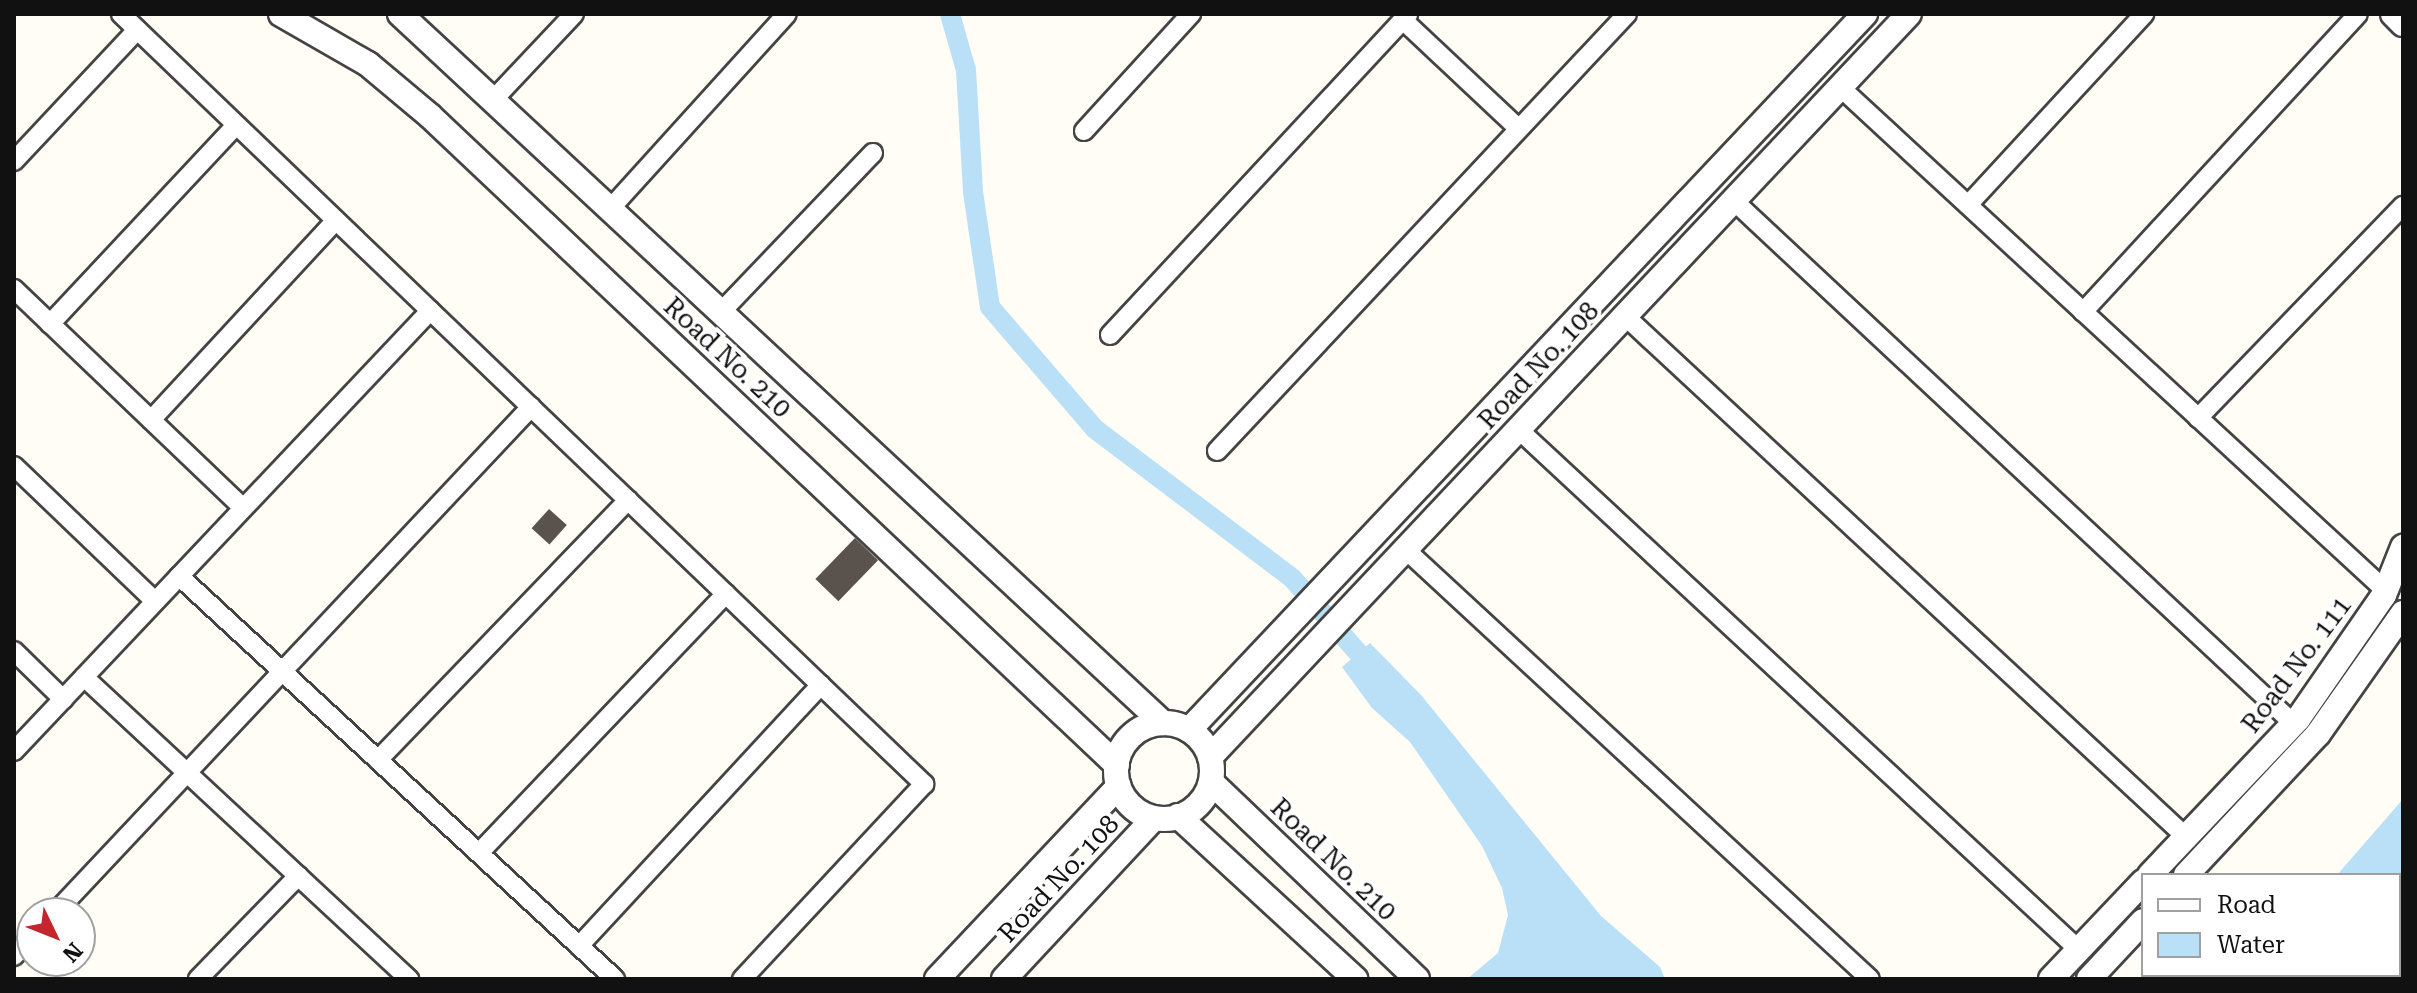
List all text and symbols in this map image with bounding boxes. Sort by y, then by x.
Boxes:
street label: Road No. 210 [657,291,797,425]
street label: Road No. 108 [1472,296,1606,436]
street label: Road No. 111 [2236,591,2358,739]
street label: Road No. 210 [1264,792,1402,928]
street label: Road No. 108 [992,809,1126,949]
legend [2141,873,2401,977]
text: Road [2217,891,2276,919]
north arrow [16,897,96,977]
text: Water [2217,931,2285,959]
text: N [58,938,87,967]

